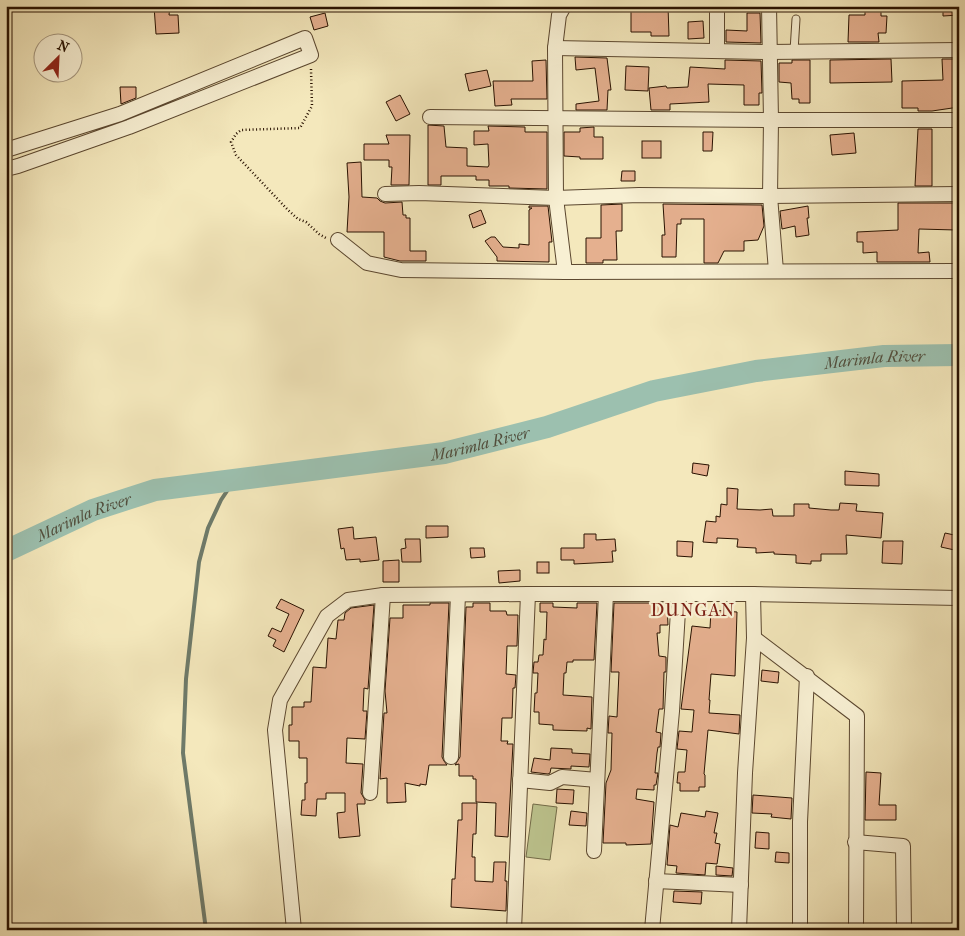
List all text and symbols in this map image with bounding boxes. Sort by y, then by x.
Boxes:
north arrow [32,32,82,82]
text: N [55,37,72,57]
water label: Marimla River [822,346,927,373]
water label: Marimla River [429,422,533,464]
water label: Marimla River [32,488,135,545]
district label: DUNGAN [650,600,736,621]

